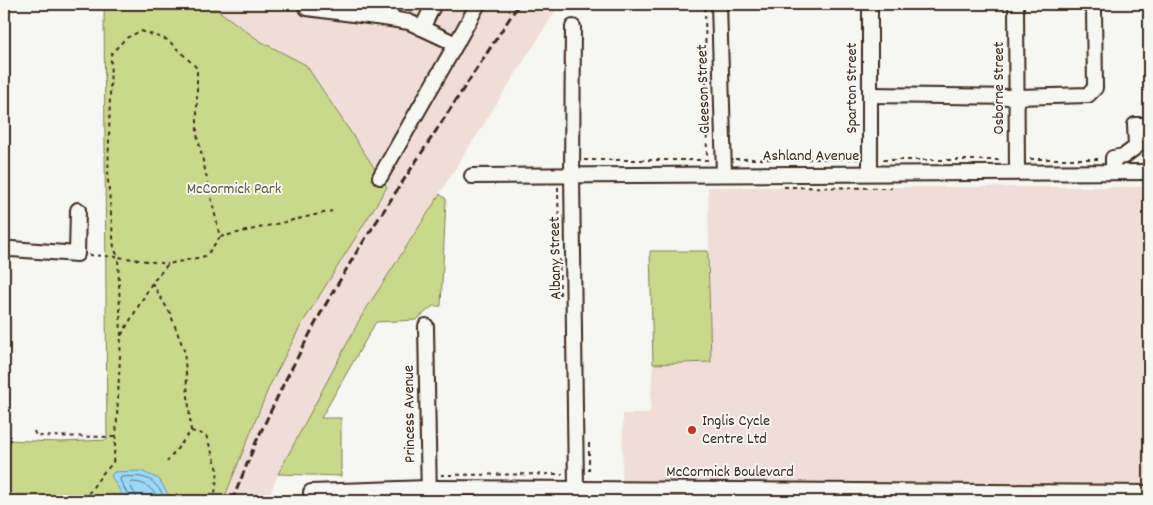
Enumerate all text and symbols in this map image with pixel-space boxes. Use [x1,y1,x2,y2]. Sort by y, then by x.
street label: Osborne Street [988,41,1011,134]
street label: Sparton Street [841,42,864,133]
street label: Gleeson Street [691,44,717,134]
street label: Ashland Avenue [763,145,859,168]
park label: McCormick Park [187,178,281,201]
street label: Albany Street [544,216,568,300]
street label: Princess Avenue [398,365,422,463]
place label: Inglis Cycle Centre Ltd [702,410,770,451]
marker: Inglis Cycle Centre Ltd [686,424,698,436]
street label: McCormick Boulevard [666,461,794,484]

